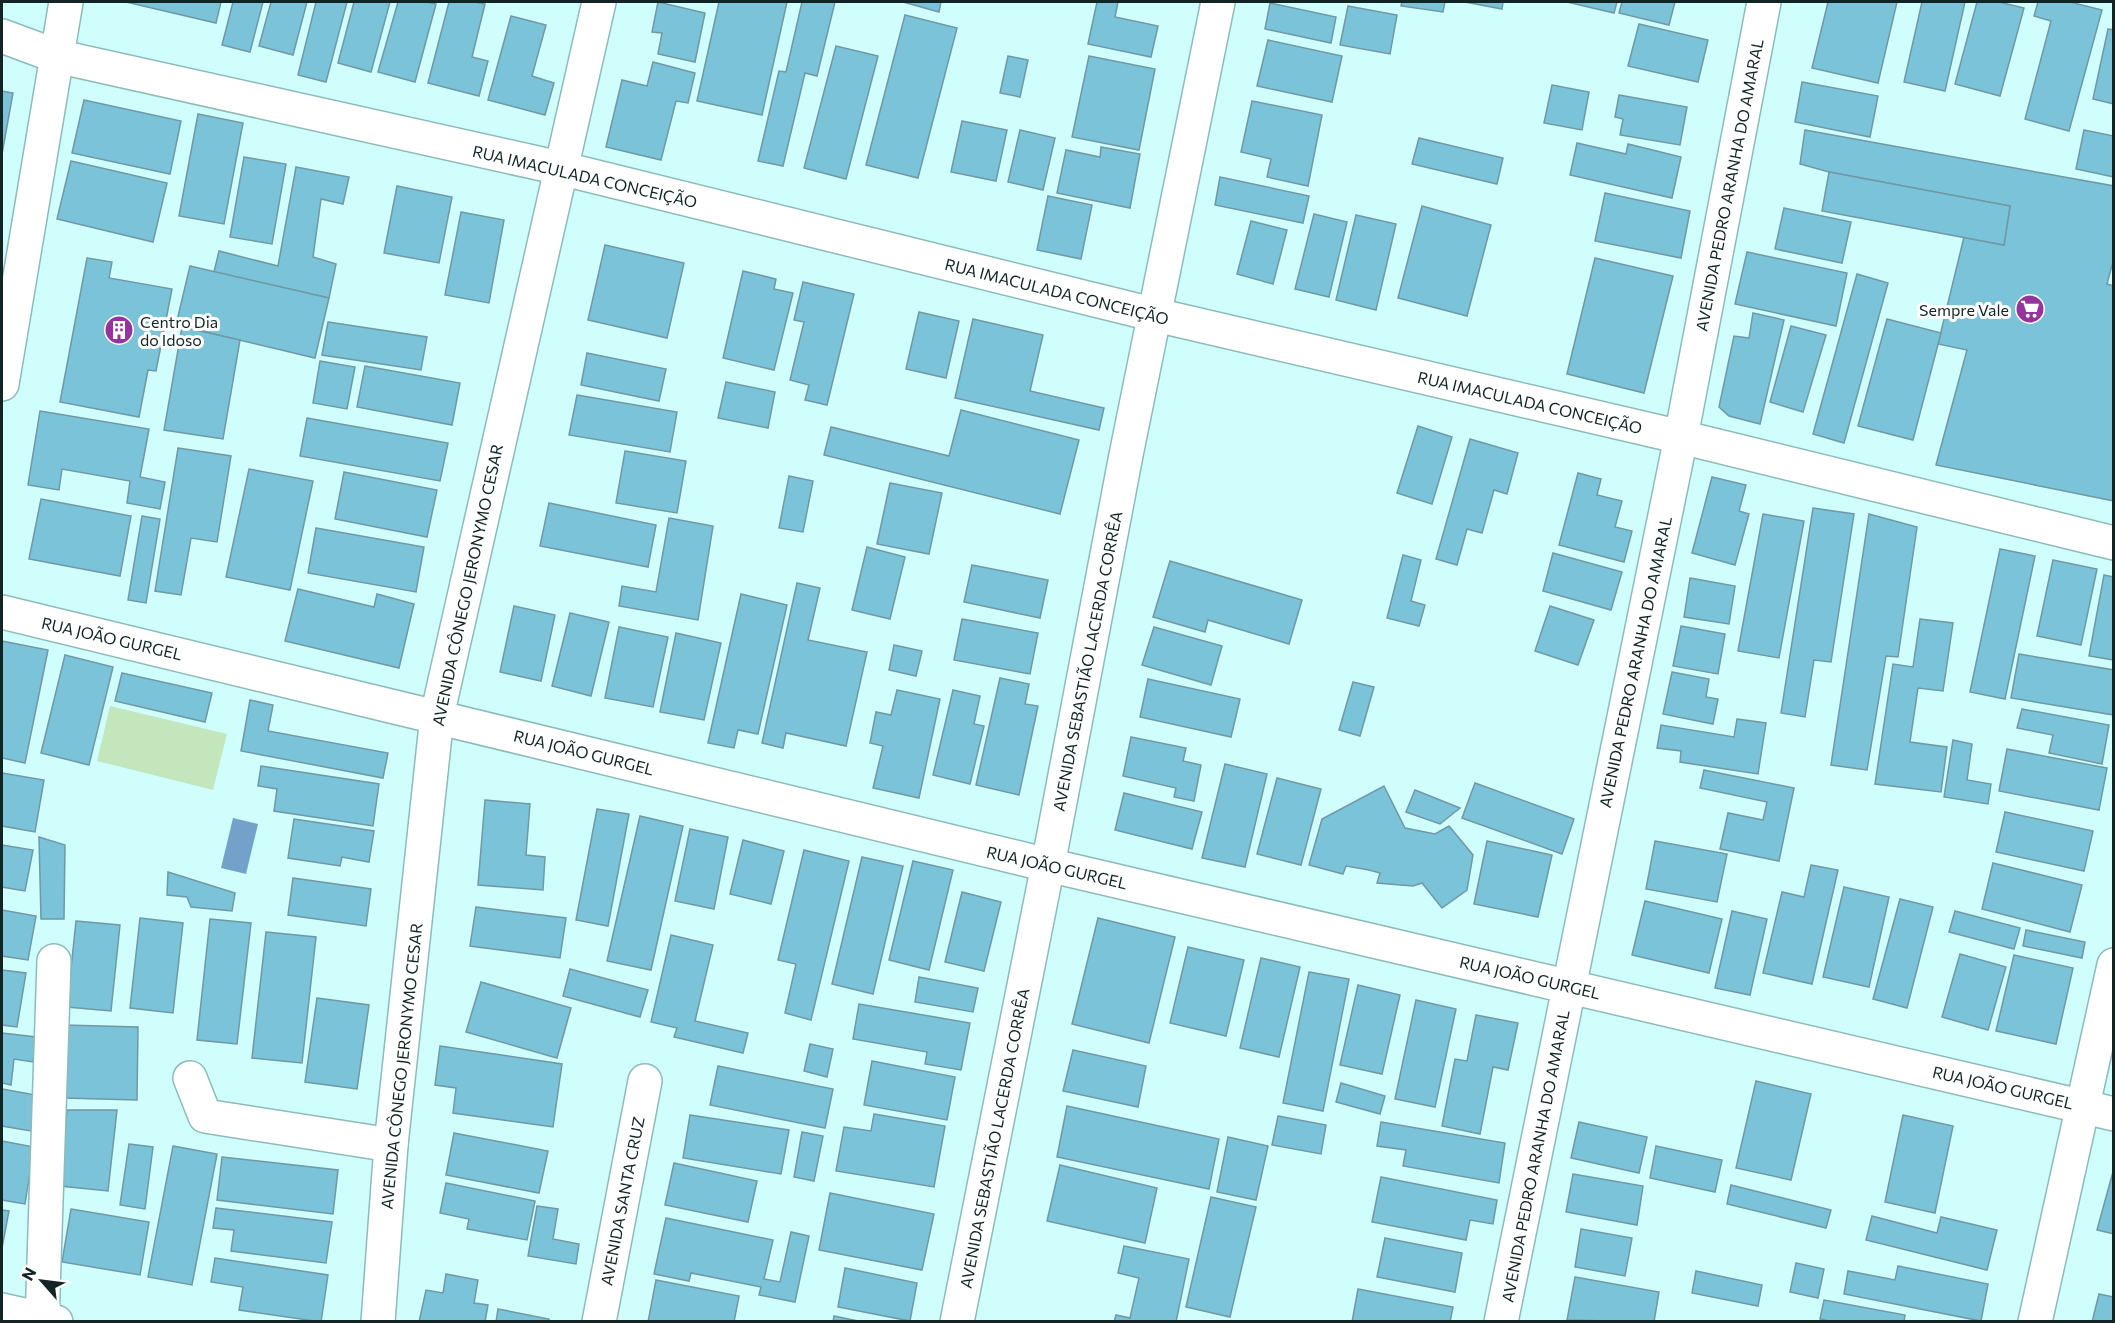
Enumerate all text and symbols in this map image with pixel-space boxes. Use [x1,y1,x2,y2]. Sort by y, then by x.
street label: AVENIDA PEDRO ARANHA DO AMARAL [1691,37,1767,333]
street label: RUA IMACULADA CONCEIÇÃO [471,141,699,211]
street label: RUA IMACULADA CONCEIÇÃO [943,254,1171,328]
supermarket icon: Sempre Vale [2014,293,2046,325]
place label: Sempre Vale [1919,300,2009,319]
place label: Centro Dia do Idoso [140,312,218,349]
building icon: Centro Dia do Idoso [103,314,135,346]
street label: RUA IMACULADA CONCEIÇÃO [1416,367,1644,437]
street label: AVENIDA CÔNEGO JERONYMO CESAR [428,442,506,728]
street label: AVENIDA SEBASTIÃO LACERDA CORRÊA [1049,509,1125,813]
street label: AVENIDA PEDRO ARANHA DO AMARAL [1595,515,1675,809]
street label: RUA JOÃO GURGEL [40,613,184,663]
street label: RUA JOÃO GURGEL [512,725,656,779]
street label: RUA JOÃO GURGEL [985,842,1129,892]
street label: AVENIDA CÔNEGO JERONYMO CESAR [377,922,426,1210]
street label: RUA JOÃO GURGEL [1458,952,1602,1002]
street label: AVENIDA SEBASTIÃO LACERDA CORRÊA [956,986,1032,1290]
street label: AVENIDA PEDRO ARANHA DO AMARAL [1497,1008,1573,1304]
street label: RUA JOÃO GURGEL [1931,1062,2075,1112]
street label: AVENIDA SANTA CRUZ [596,1115,648,1287]
north arrow [12,1251,72,1311]
text: N [17,1264,40,1283]

